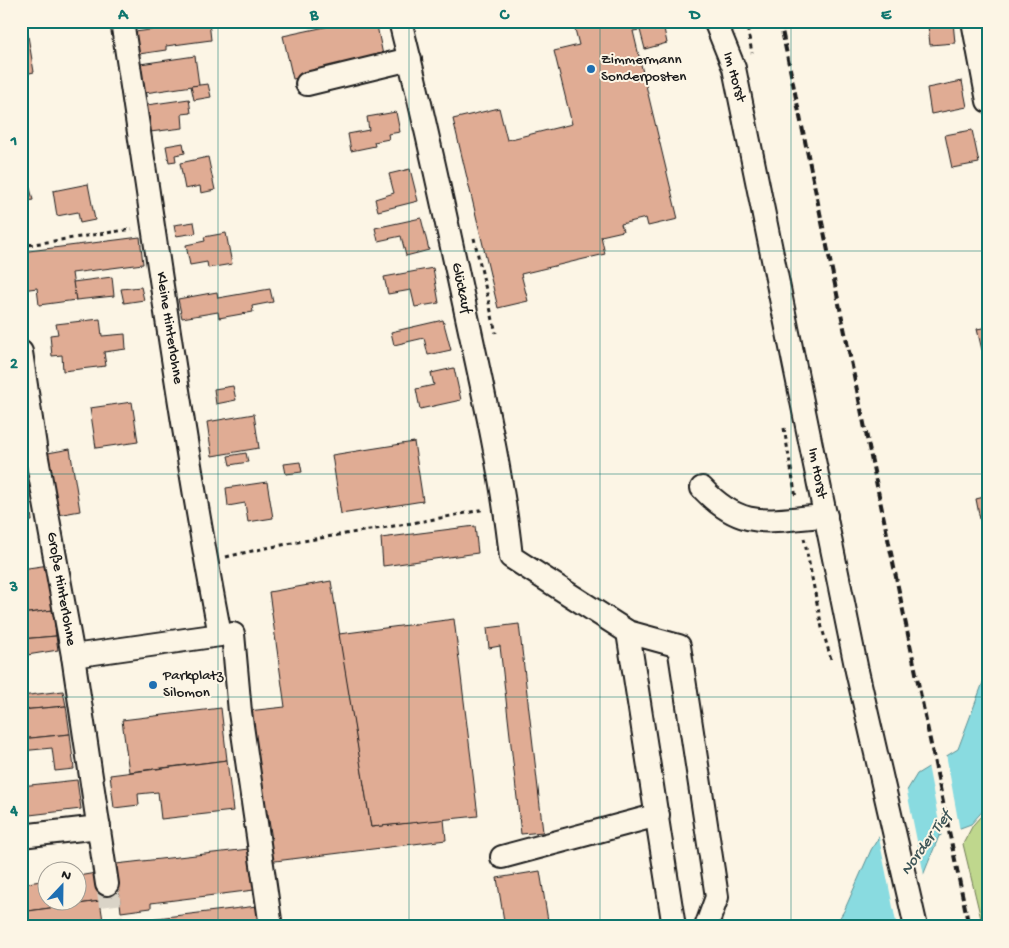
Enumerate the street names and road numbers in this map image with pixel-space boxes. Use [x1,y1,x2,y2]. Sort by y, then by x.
street label: Im Horst [718,50,750,106]
street label: Glückauf [447,261,475,316]
street label: Kleine Hinterlohne [151,271,187,386]
street label: Im Horst [803,446,831,502]
street label: Große Hinterlohne [42,531,80,647]

